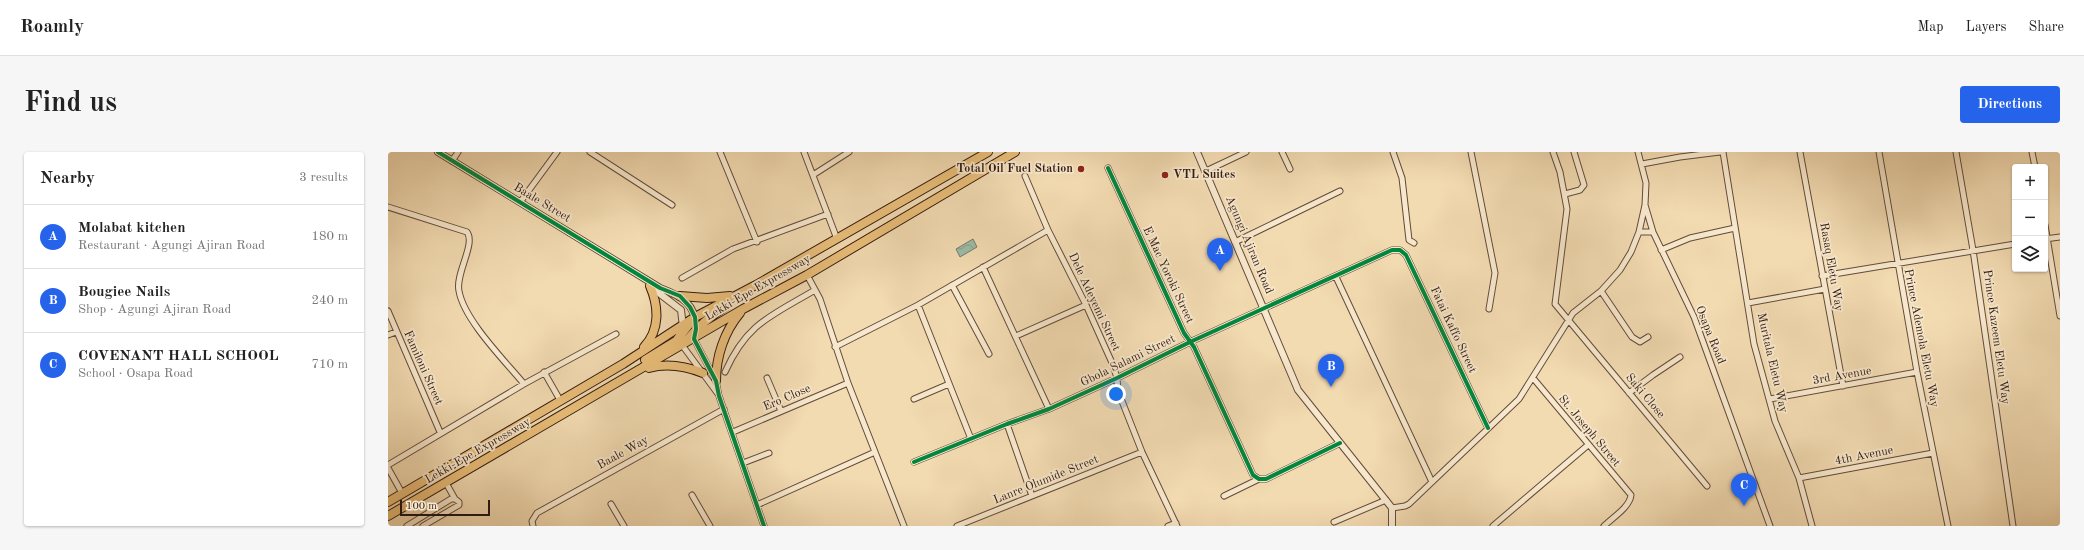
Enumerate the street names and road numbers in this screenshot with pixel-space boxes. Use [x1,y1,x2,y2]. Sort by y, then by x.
street label: Baale Street [511,181,573,225]
street label: Agungi Ajiran Road [1223,194,1275,296]
street label: Rasaq Eletu Way [1817,222,1845,313]
street label: E Mac Yoroki Street [1140,225,1196,325]
street label: Dele Adeyemi Street [1066,251,1122,353]
street label: Lekki-Epe Expressway [703,253,813,323]
street label: Prince Ademola Eletu Way [1902,268,1940,409]
street label: Prince Kazeem Eletu Way [1981,269,2011,406]
street label: Fatai Kaffo Street [1428,285,1478,375]
street label: Osapa Road [1693,304,1727,366]
street label: Muritala Eletu Way [1755,312,1789,415]
street label: Familoni Street [401,329,445,407]
street label: Gbola Salami Street [1079,333,1177,389]
street label: 3rd Avenue [1812,365,1873,387]
street label: Saki Close [1623,371,1667,421]
street label: Ero Close [761,382,813,413]
street label: St. Joseph Street [1556,393,1622,469]
street label: Lekki-Epe Expressway [423,416,533,486]
street label: Baale Way [596,434,651,472]
street label: 4th Avenue [1834,444,1895,468]
street label: Lanre Olumide Street [992,453,1100,507]

